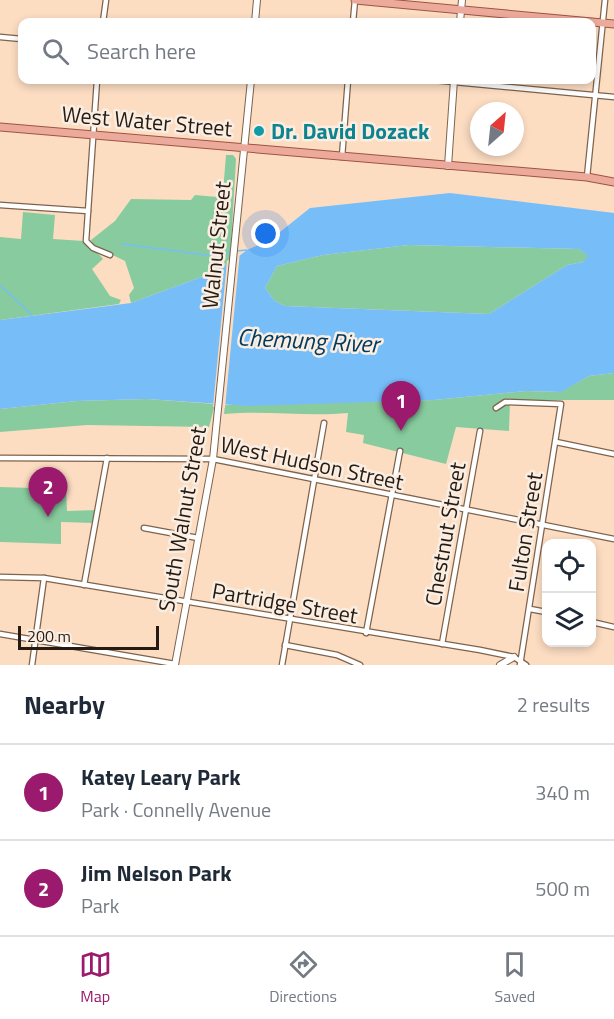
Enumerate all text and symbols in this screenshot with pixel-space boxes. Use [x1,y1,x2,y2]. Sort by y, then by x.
search box [18,18,596,84]
text: Search here [87,34,196,68]
icon: search [39,35,72,68]
street label: West Water Street [60,97,234,145]
north arrow [470,102,524,156]
place label: Dr. David Dozack [271,114,430,148]
marker: Dr. David Dozack [252,124,266,138]
street label: Walnut Street [192,179,240,310]
your location [251,219,280,248]
water label: Chemung River [236,318,383,362]
pin: 1 [382,382,420,431]
street label: South Walnut Street [149,423,215,614]
street label: West Hudson Street [217,427,407,499]
street label: Chestnut Street [416,459,474,609]
pin: 2 [28,468,68,517]
street label: Fulton Street [499,469,551,594]
map controls [542,539,596,647]
button: locate [542,539,596,593]
street label: Partridge Street [209,573,361,633]
button: layers [542,593,596,647]
scale bar [18,623,159,650]
text: 200 m [27,624,71,648]
text: Nearby [24,685,105,724]
text: 2 results [517,689,590,720]
text: Katey Leary Park [81,760,241,794]
text: 1 [38,777,49,808]
text: 340 m [535,777,590,808]
text: Park · Connelly Avenue [81,794,271,825]
text: Jim Nelson Park [81,856,232,890]
text: 2 [38,873,49,904]
text: 500 m [535,873,590,904]
text: Park [81,890,119,921]
tab: Map [79,948,112,1008]
tab: Directions [269,948,337,1008]
tab: Saved [495,948,535,1008]

